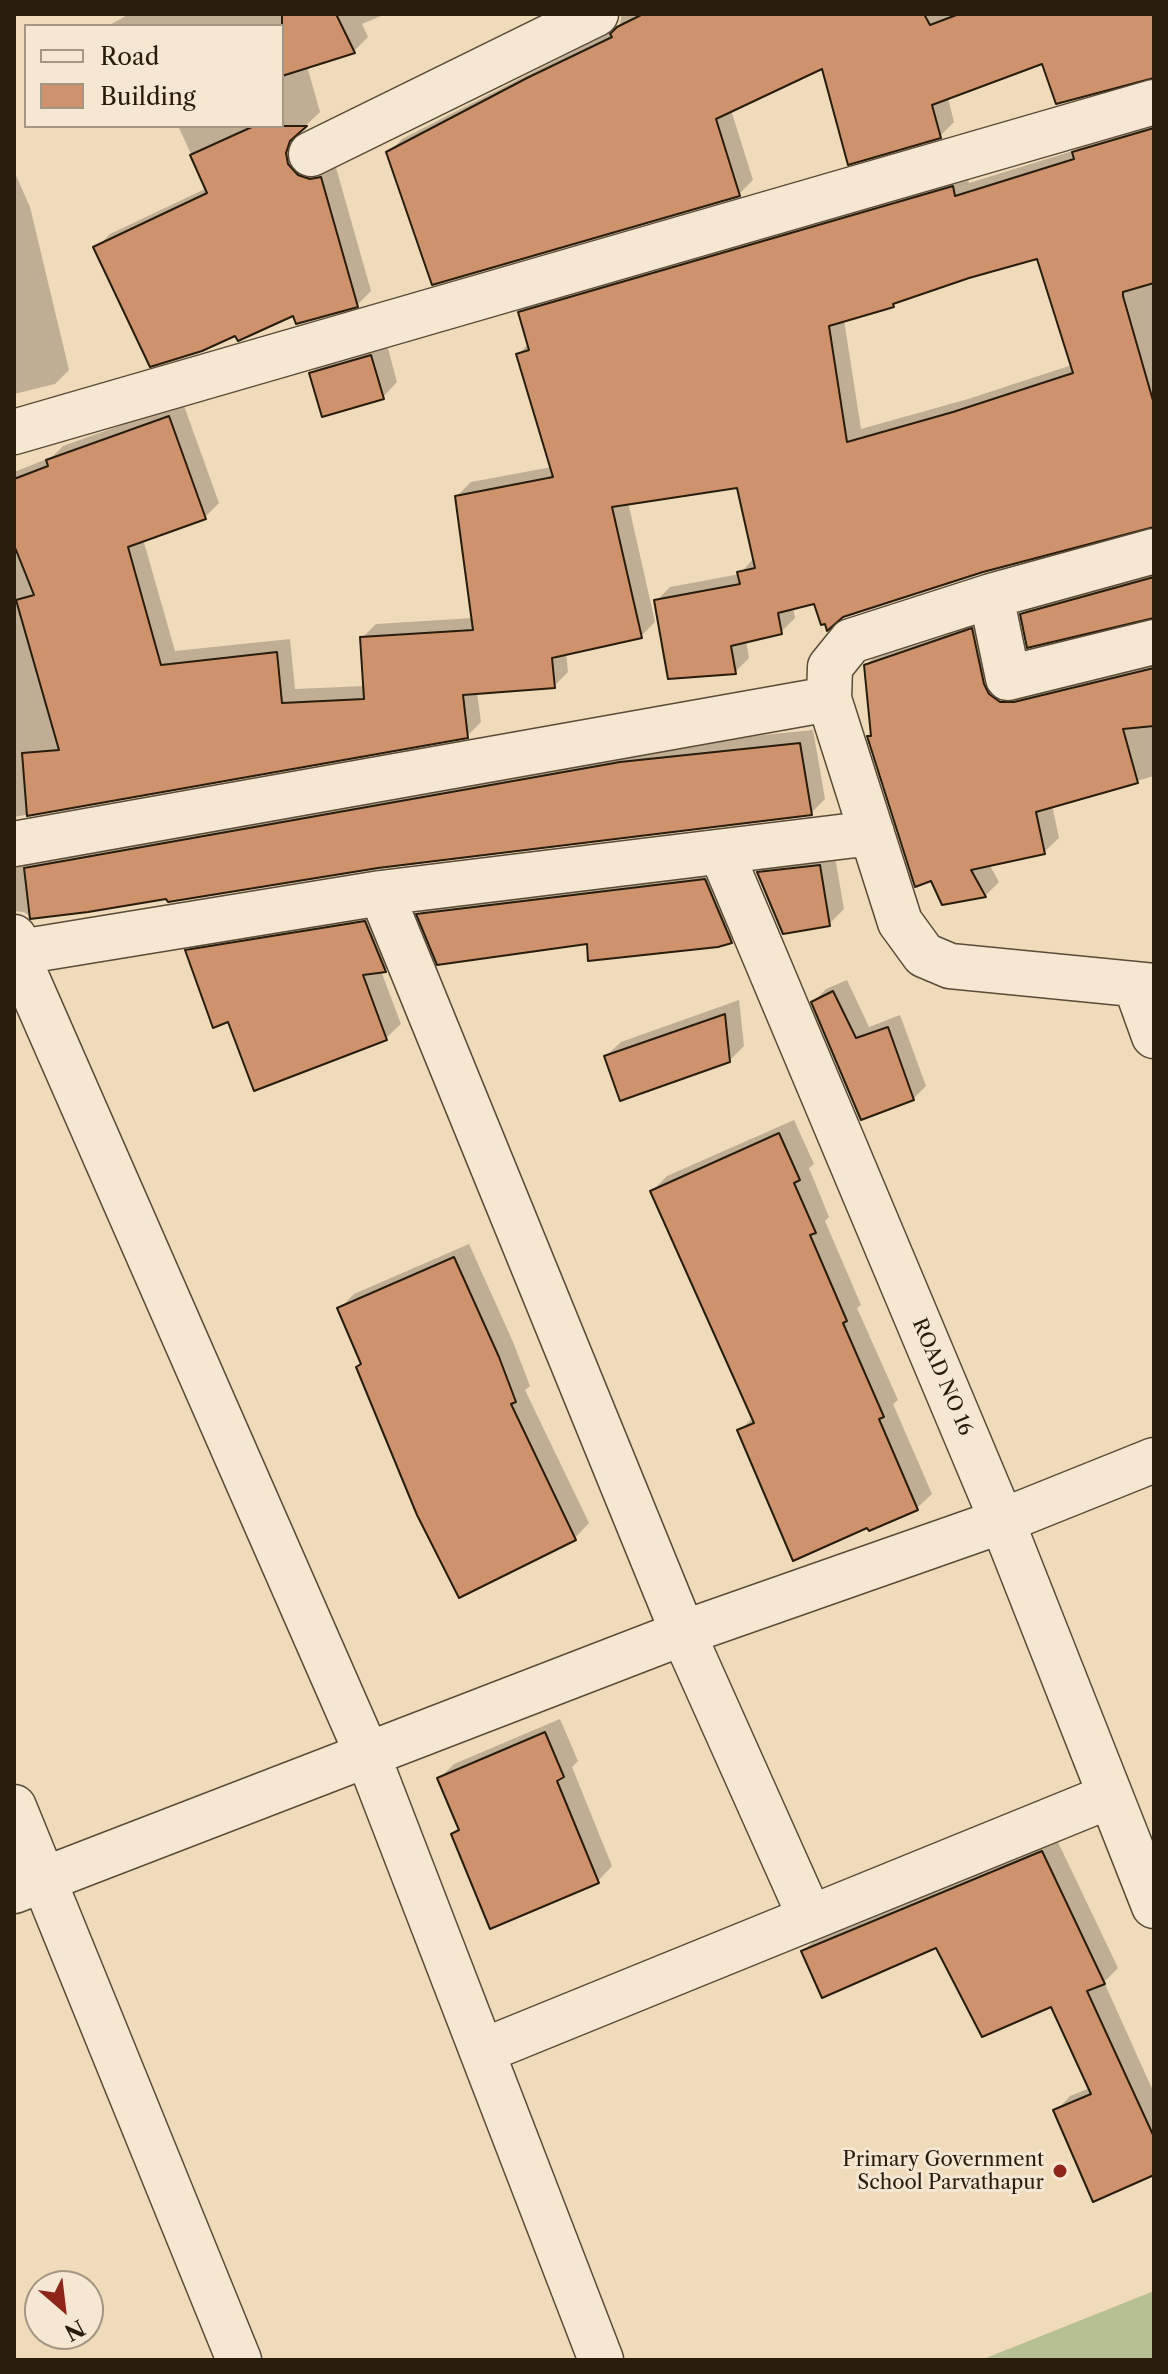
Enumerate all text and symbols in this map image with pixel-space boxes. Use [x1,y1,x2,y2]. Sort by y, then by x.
legend [24,24,284,128]
text: Road [100,42,159,71]
text: Building [100,82,196,111]
street label: ROAD NO 16 [906,1315,978,1439]
place label: Primary Government School Parvathapur [843,2148,1044,2195]
marker: Primary Government School Parvathapur [1051,2162,1069,2180]
north arrow [24,2270,104,2350]
text: N [60,2313,89,2346]

